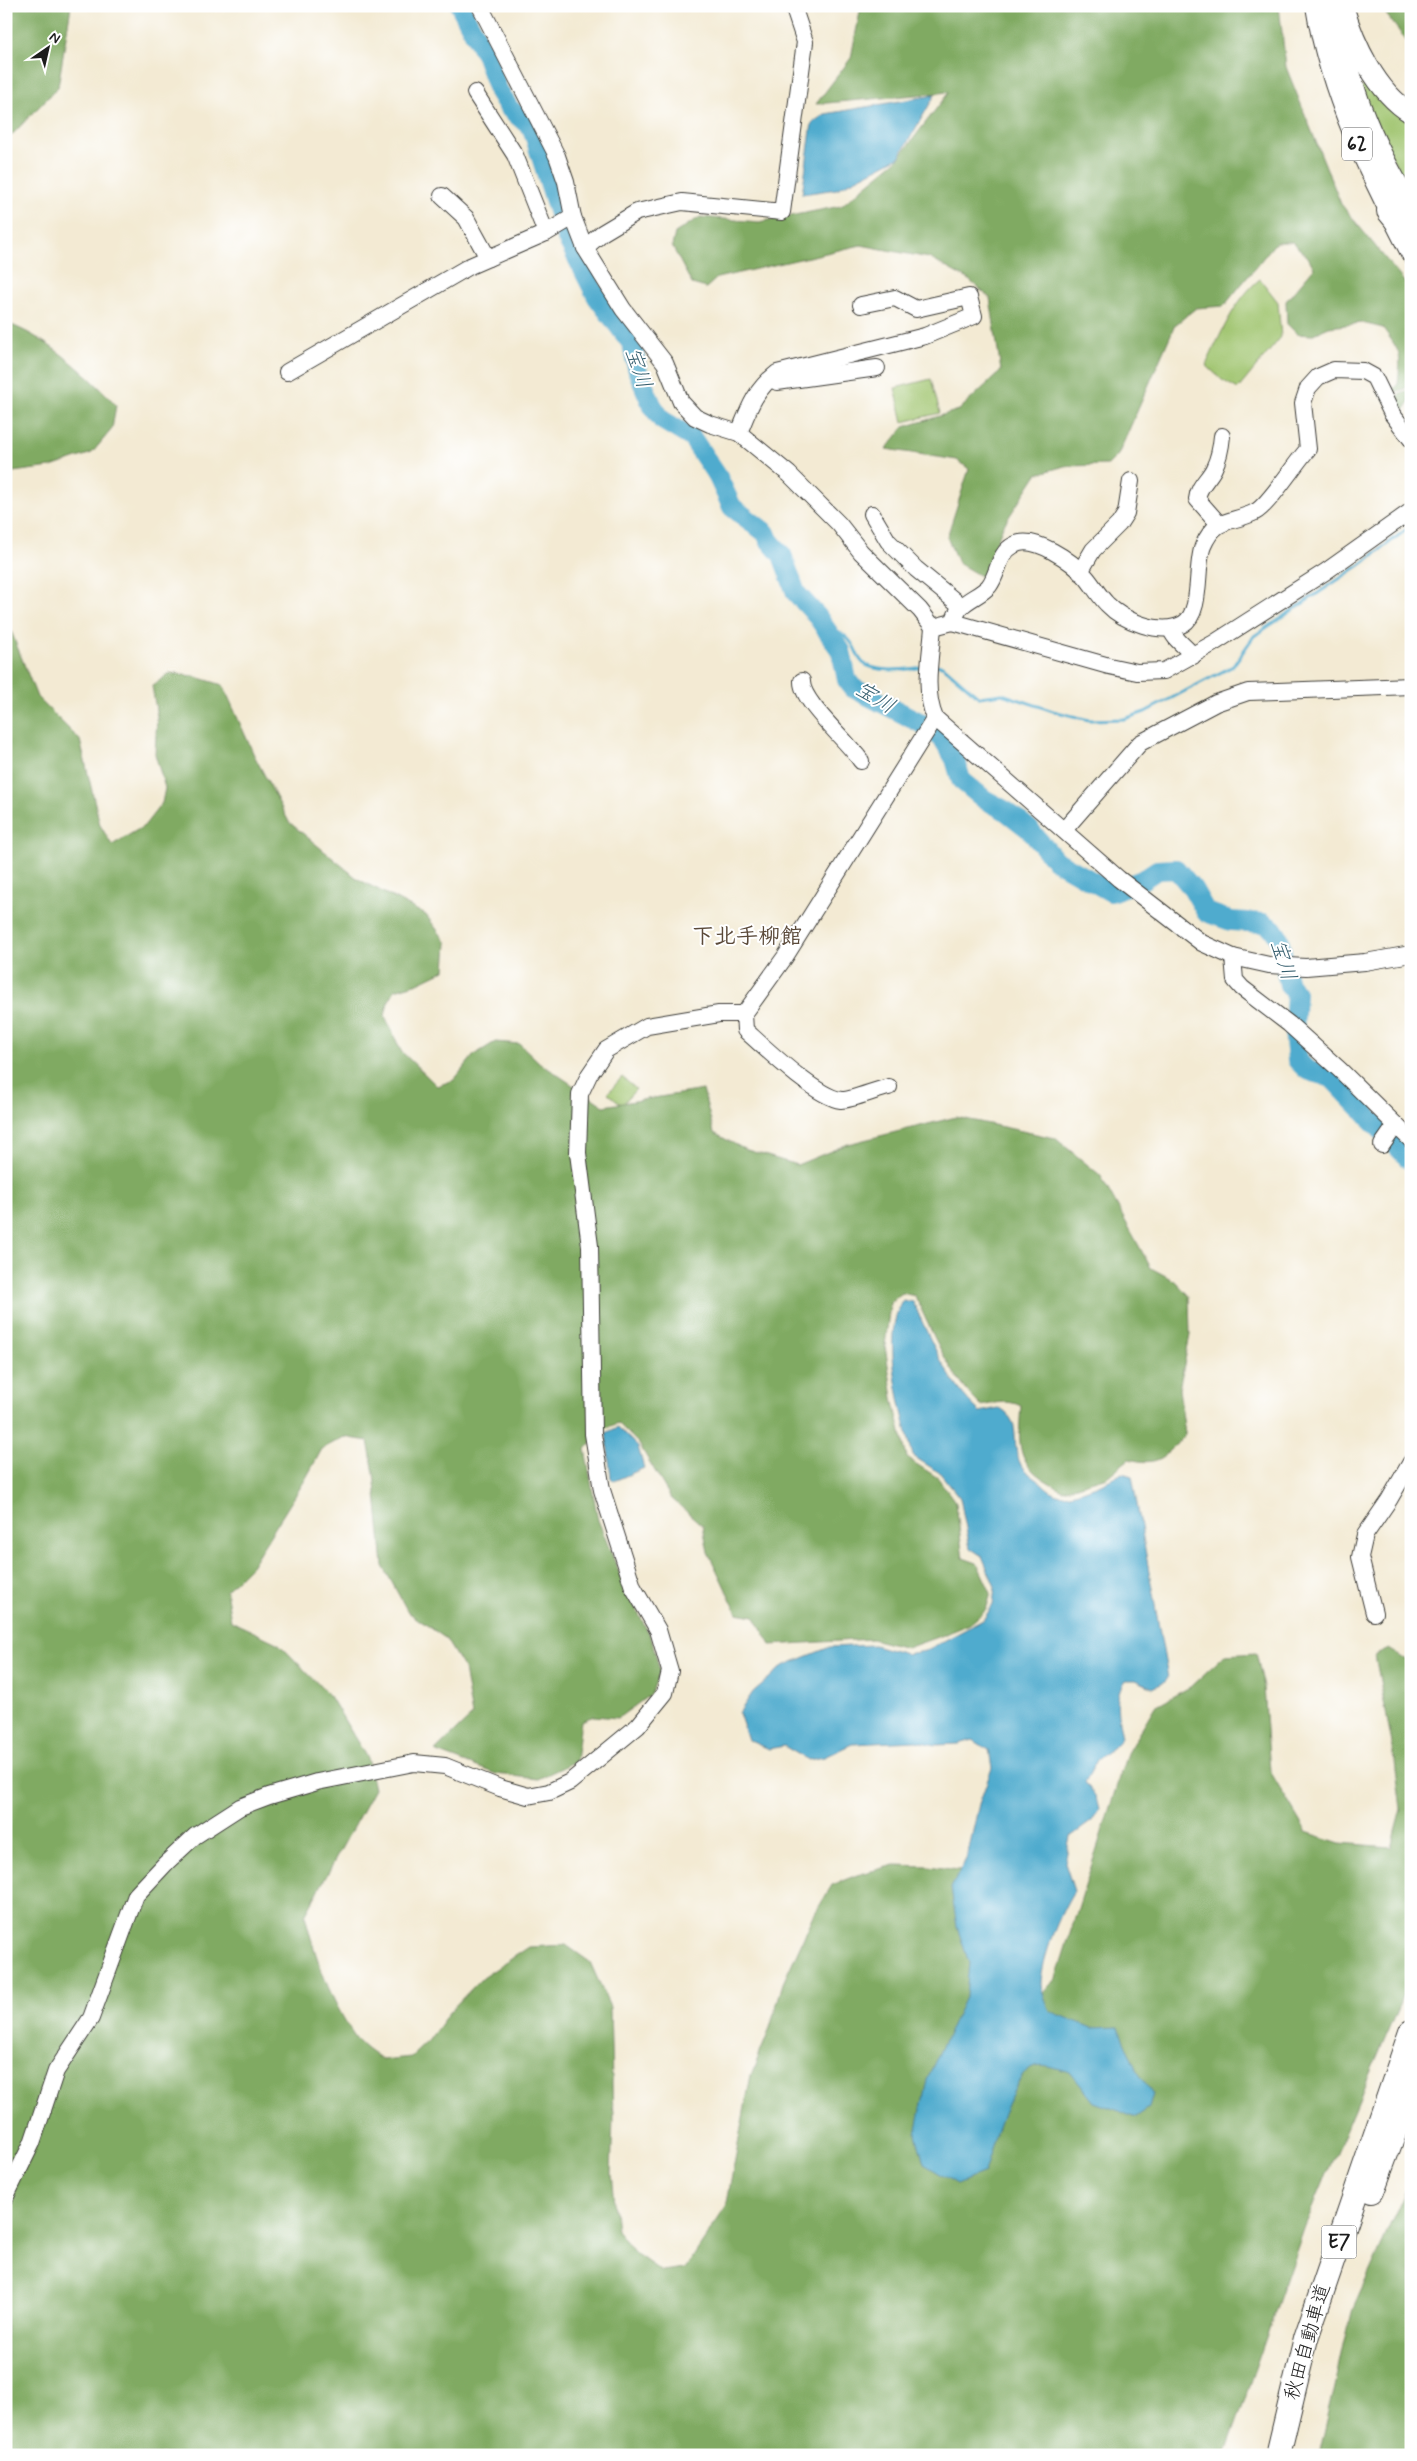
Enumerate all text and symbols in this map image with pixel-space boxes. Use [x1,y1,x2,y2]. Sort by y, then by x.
north arrow [22,22,72,72]
text: N [46,28,64,48]
road number: 62 [1342,128,1372,160]
water label: 宝川 [618,344,658,392]
water label: 宝川 [850,675,900,721]
district label: 下北手柳館 [692,923,802,951]
water label: 宝川 [1263,936,1303,984]
road number: E7 [1322,2226,1356,2258]
street label: 秋田自動車道 [1278,2281,1338,2403]

